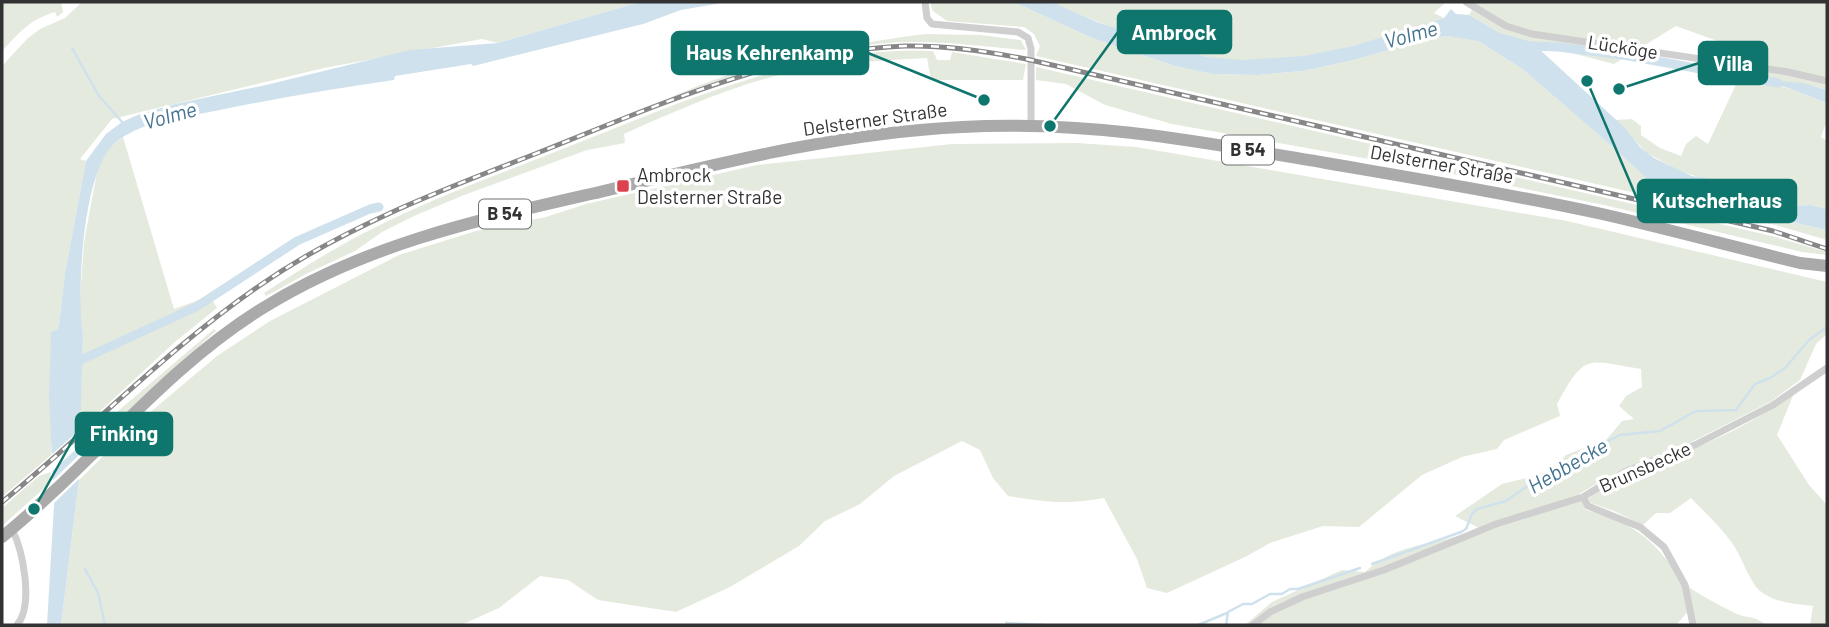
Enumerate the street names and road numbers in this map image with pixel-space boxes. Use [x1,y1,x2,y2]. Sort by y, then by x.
street label: Lücköge [1586,30,1660,63]
street label: Delsterner Straße [801,97,948,140]
road number: B 54 [1222,135,1274,164]
street label: Delsterner Straße [1369,140,1516,187]
road number: B 54 [479,200,531,229]
street label: Brunsbecke [1595,436,1694,497]

